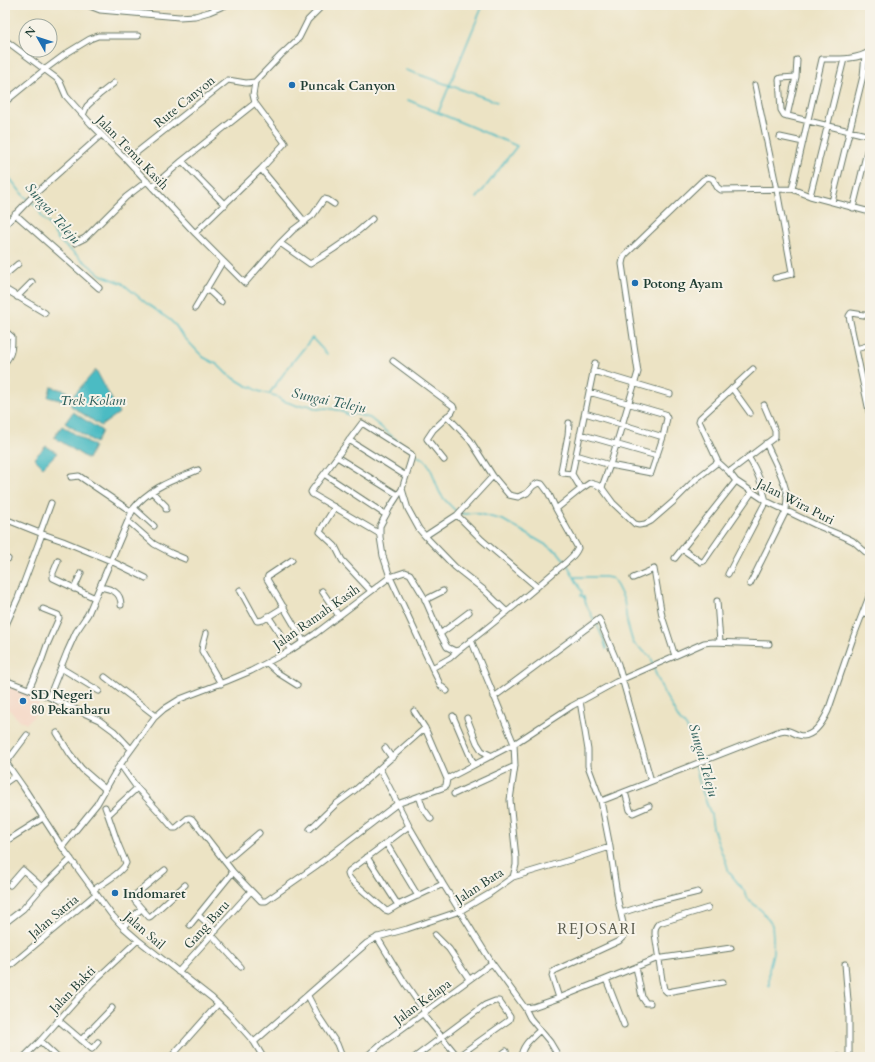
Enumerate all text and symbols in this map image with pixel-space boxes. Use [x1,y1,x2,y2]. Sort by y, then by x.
north arrow [18,18,58,58]
text: N [22,23,40,40]
street label: Rute Canyon [150,71,219,132]
place label: Puncak Canyon [300,77,396,95]
marker: Puncak Canyon [287,80,297,90]
street label: Jalan Temu Kasih [91,110,173,194]
water label: Sungai Teleju [21,179,85,248]
place label: Potong Ayam [643,275,723,293]
marker: Potong Ayam [630,278,640,288]
water label: Sungai Teleju [290,383,368,418]
water label: Trek Kolam [60,391,126,410]
street label: Jalan Wira Puri [752,474,838,529]
street label: Jalan Ramah Kasih [268,580,364,655]
place label: SD Negeri 80 Pekanbaru [31,686,111,719]
marker: SD Negeri 80 Pekanbaru [18,696,28,706]
water label: Sungai Teleju [684,721,723,799]
street label: Jalan Bata [450,863,507,909]
place label: Indomaret [123,885,186,903]
marker: Indomaret [110,888,120,898]
street label: Jalan Satria [23,890,83,944]
street label: Gang Baru [180,896,234,953]
street label: Jalan Sail [118,907,169,954]
district label: REJOSARI [557,919,637,939]
street label: Jalan Bakti [44,962,100,1019]
street label: Jalan Kelapa [389,975,455,1030]

